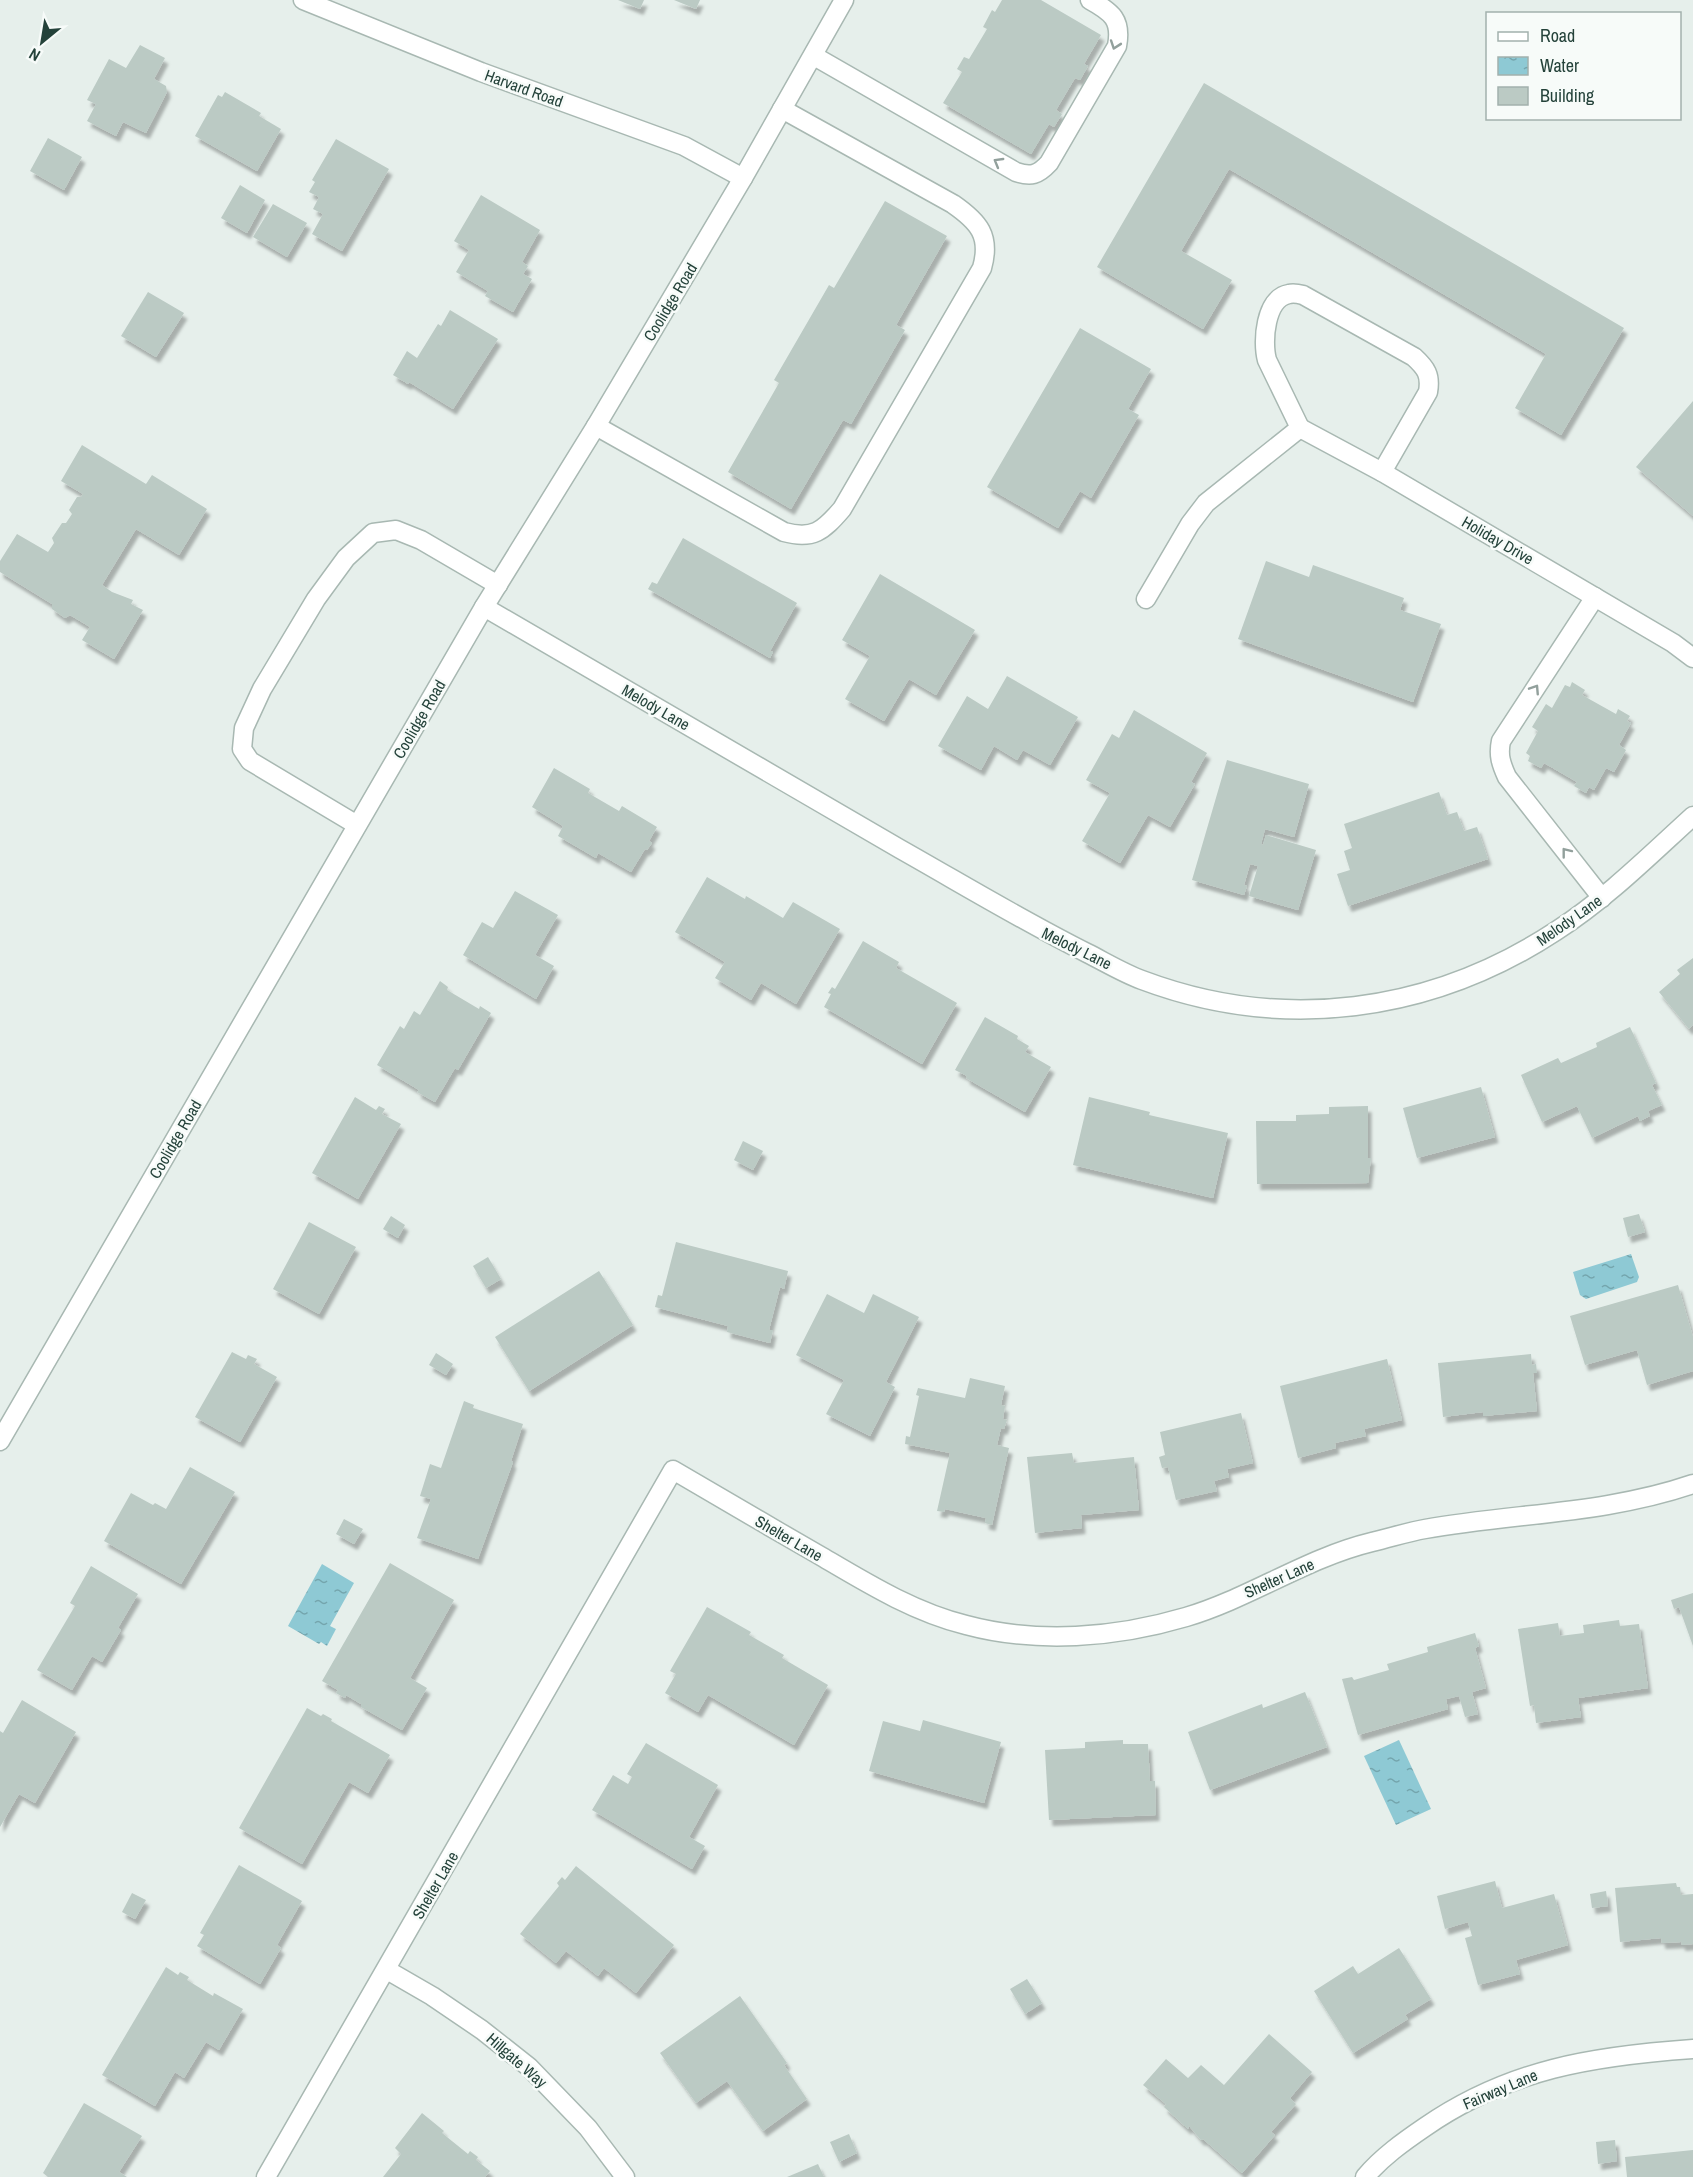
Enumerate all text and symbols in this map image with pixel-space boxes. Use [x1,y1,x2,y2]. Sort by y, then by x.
north arrow [12,12,72,72]
legend [1486,12,1681,120]
text: Road [1540,23,1575,48]
one-way arrow [1110,39,1123,49]
text: N [25,43,44,67]
text: Water [1540,53,1579,78]
street label: Harvard Road [482,64,566,112]
text: Building [1540,83,1595,108]
one-way arrow [994,158,1004,169]
street label: Coolidge Road [638,259,702,345]
street label: Holiday Drive [1458,511,1538,569]
street label: Coolidge Road [388,676,450,762]
street label: Melody Lane [618,679,694,735]
one-way arrow [1528,685,1540,695]
one-way arrow [1562,847,1573,858]
street label: Melody Lane [1532,889,1606,951]
street label: Melody Lane [1038,922,1116,974]
street label: Coolidge Road [144,1096,206,1182]
street label: Shelter Lane [751,1510,827,1566]
street label: Shelter Lane [1241,1553,1317,1603]
street label: Shelter Lane [407,1847,463,1923]
street label: Hillgate Way [482,2027,552,2093]
street label: Fairway Lane [1459,2063,1541,2115]

